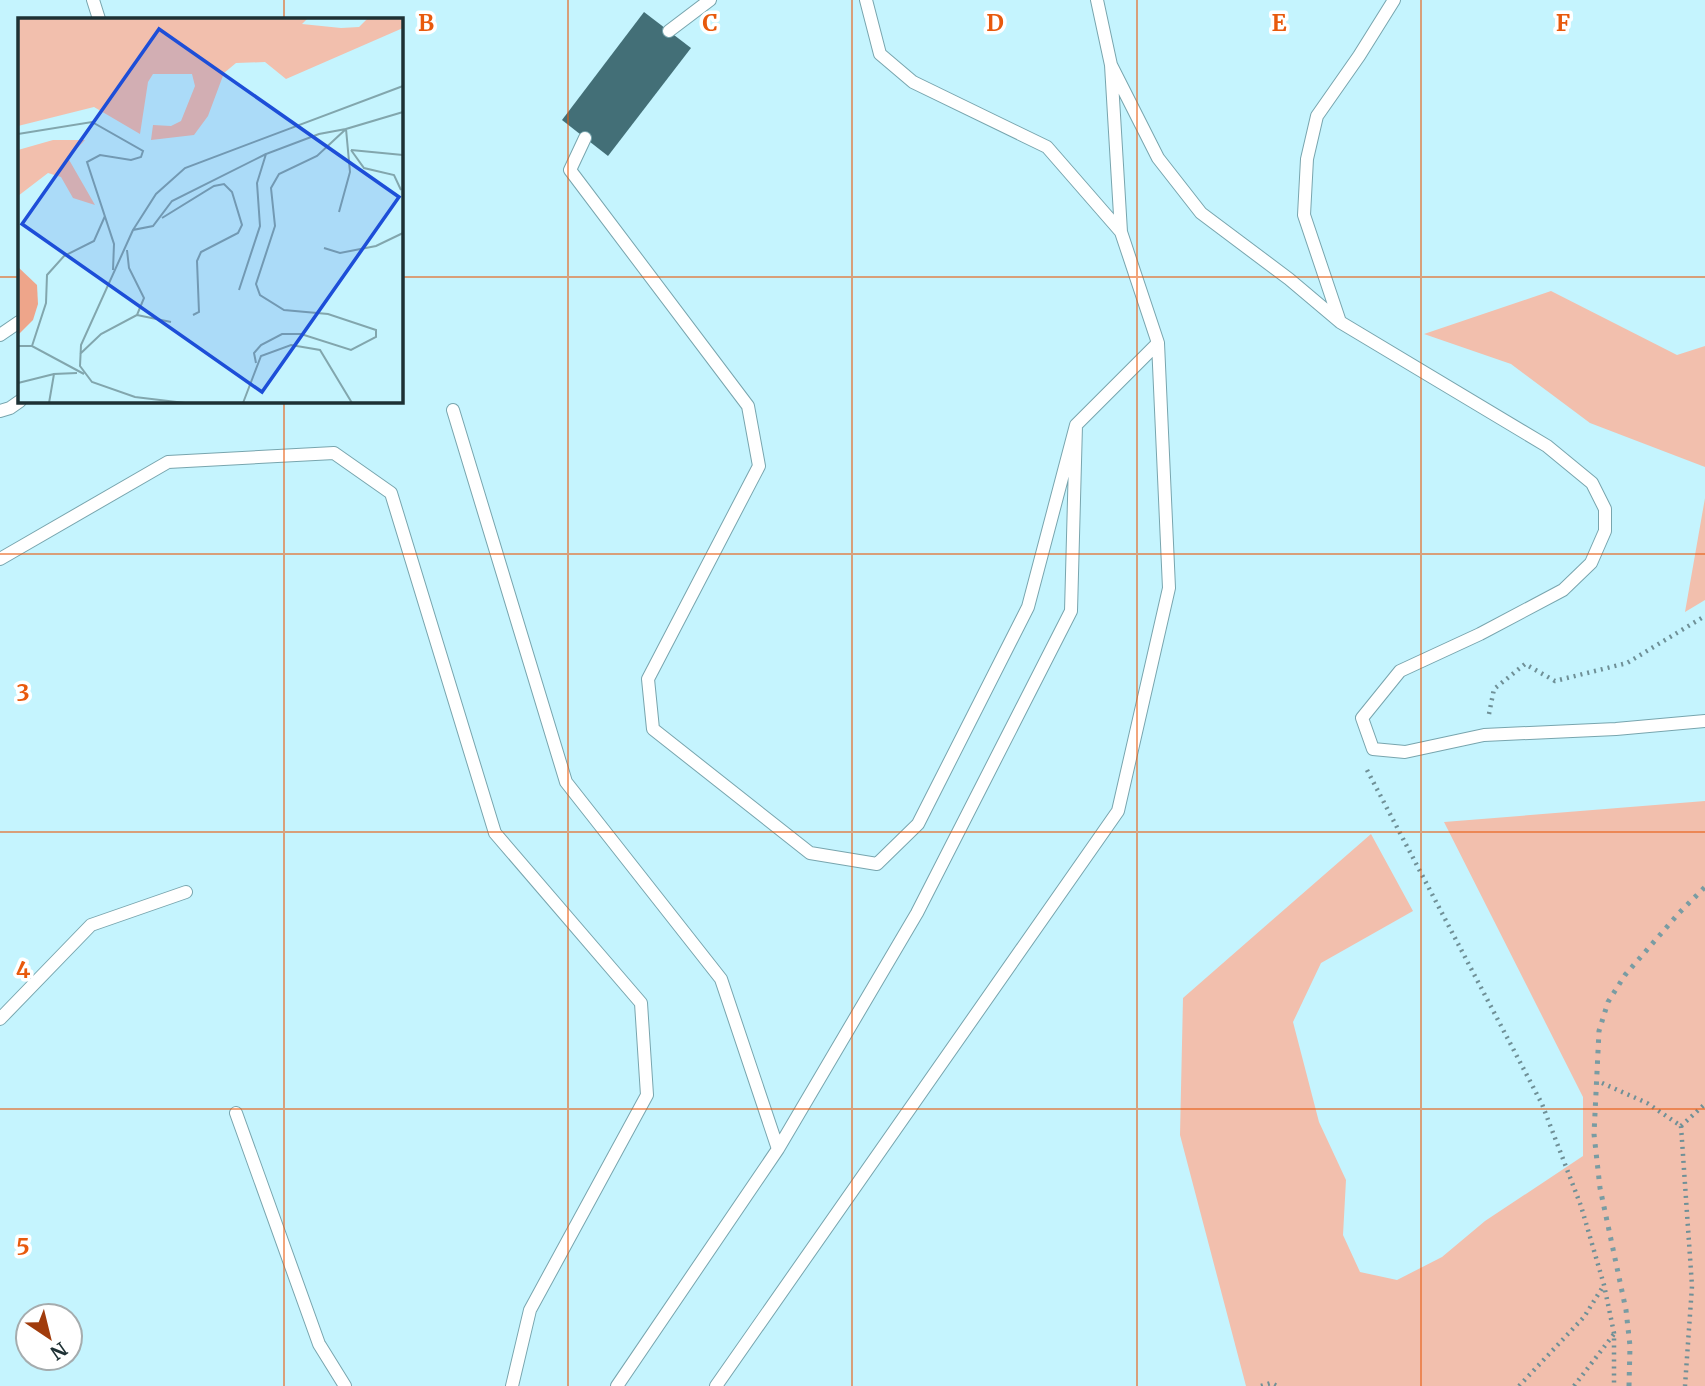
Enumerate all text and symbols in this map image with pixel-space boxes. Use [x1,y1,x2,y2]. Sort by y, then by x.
text: B [418,8,434,37]
text: C [702,8,718,37]
text: D [986,8,1004,37]
text: E [1271,8,1287,37]
text: F [1556,8,1570,37]
inset map [18,18,402,402]
text: 3 [16,678,30,707]
text: 4 [16,955,31,984]
text: 5 [16,1232,30,1261]
north arrow [14,1302,84,1372]
text: N [46,1337,72,1365]

